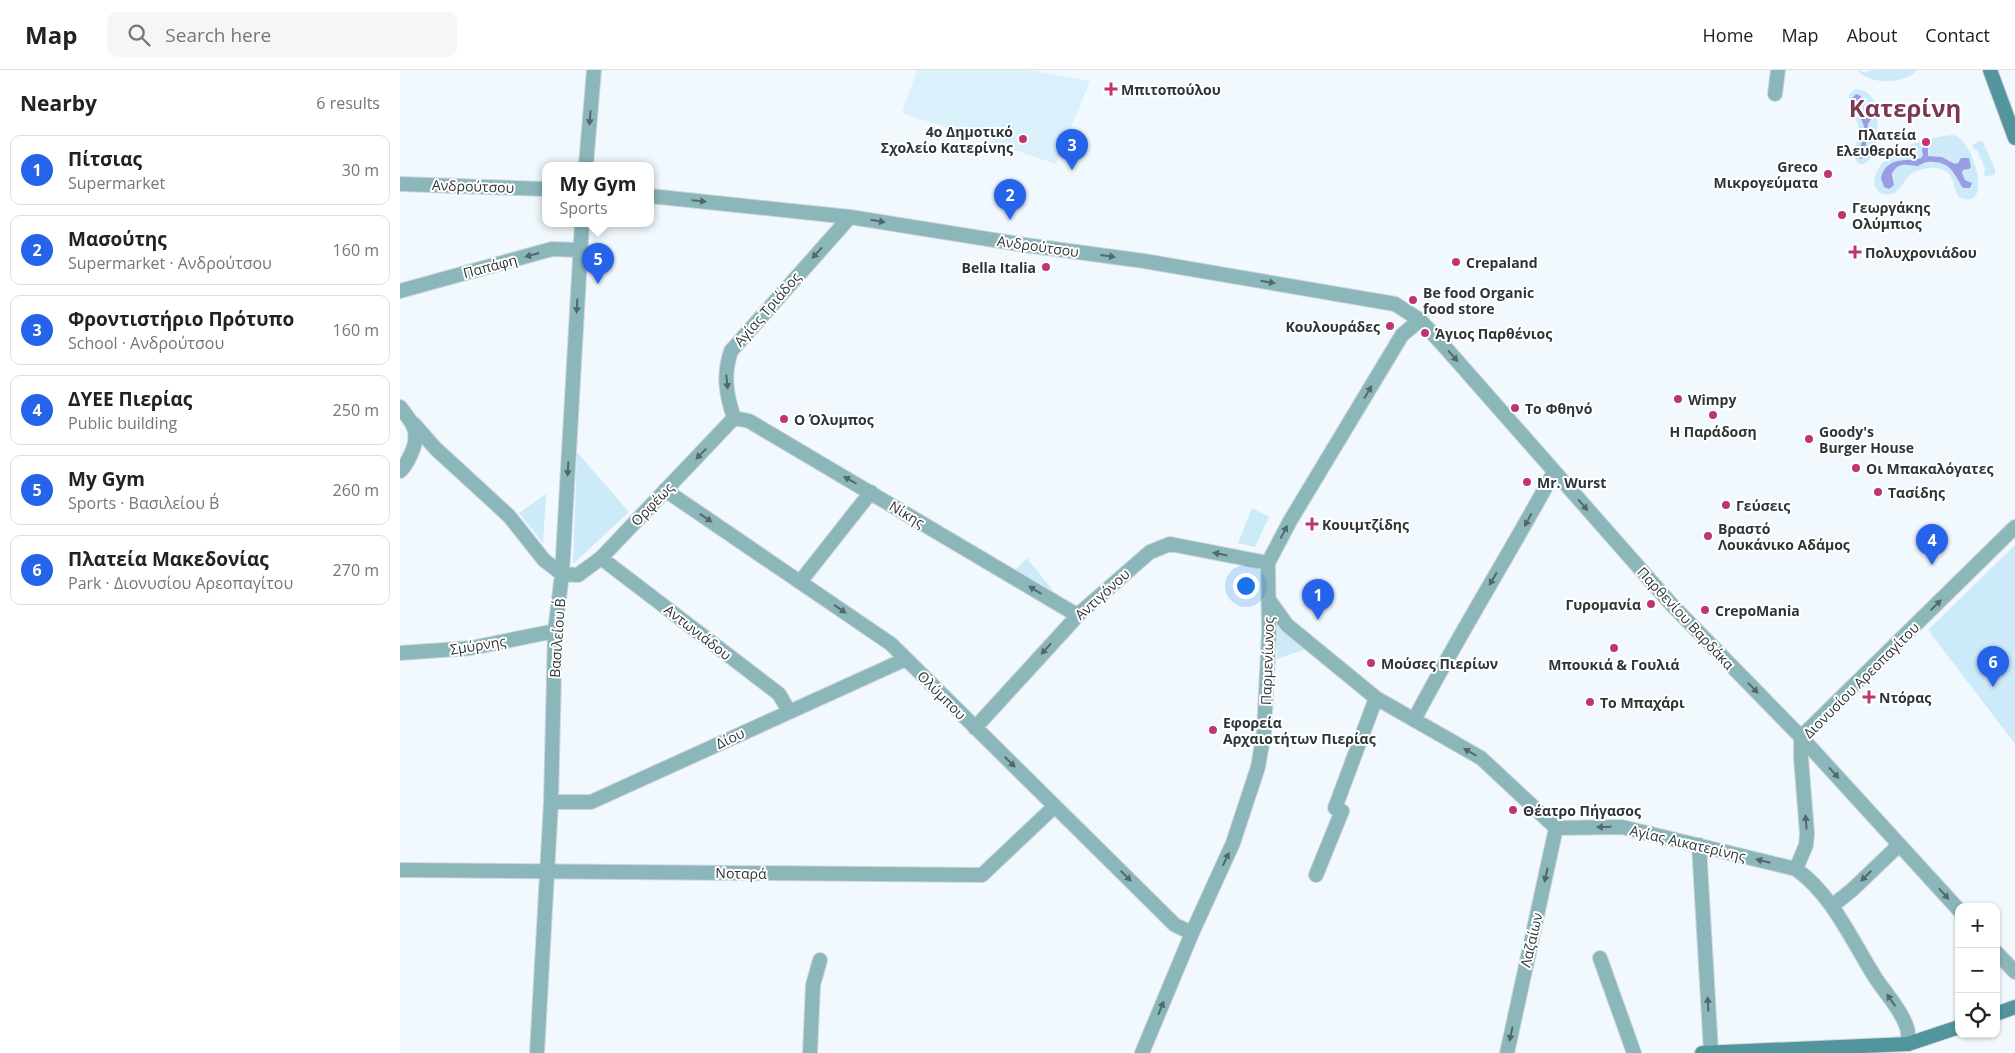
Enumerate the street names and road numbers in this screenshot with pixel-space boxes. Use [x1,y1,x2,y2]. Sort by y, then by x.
street label: Ανδρούτσου [432,175,514,197]
street label: Ανδρούτσου [996,231,1080,261]
street label: Παπάφη [461,250,519,282]
street label: Αγίας Τριάδος [729,268,805,350]
street label: Ορφέως [627,478,678,530]
street label: Νίκης [886,496,928,532]
street label: Παρθενίου Βαρδάκα [1633,563,1739,674]
street label: Αντιγόνου [1070,564,1134,624]
street label: Βασιλείου Β΄ [545,598,569,678]
street label: Αντωνιάδου [661,600,735,664]
street label: Παρμενίωνος [1256,616,1278,706]
street label: Διονυσίου Αρεοπαγίτου [1799,618,1923,742]
street label: Σμύρνης [449,631,508,659]
street label: Ολύμπου [913,666,971,724]
street label: Δίου [712,723,748,753]
street label: Αγίας Αικατερίνης [1628,820,1748,866]
street label: Νοταρά [715,863,767,883]
street label: Λαζαίων [1516,911,1546,969]

